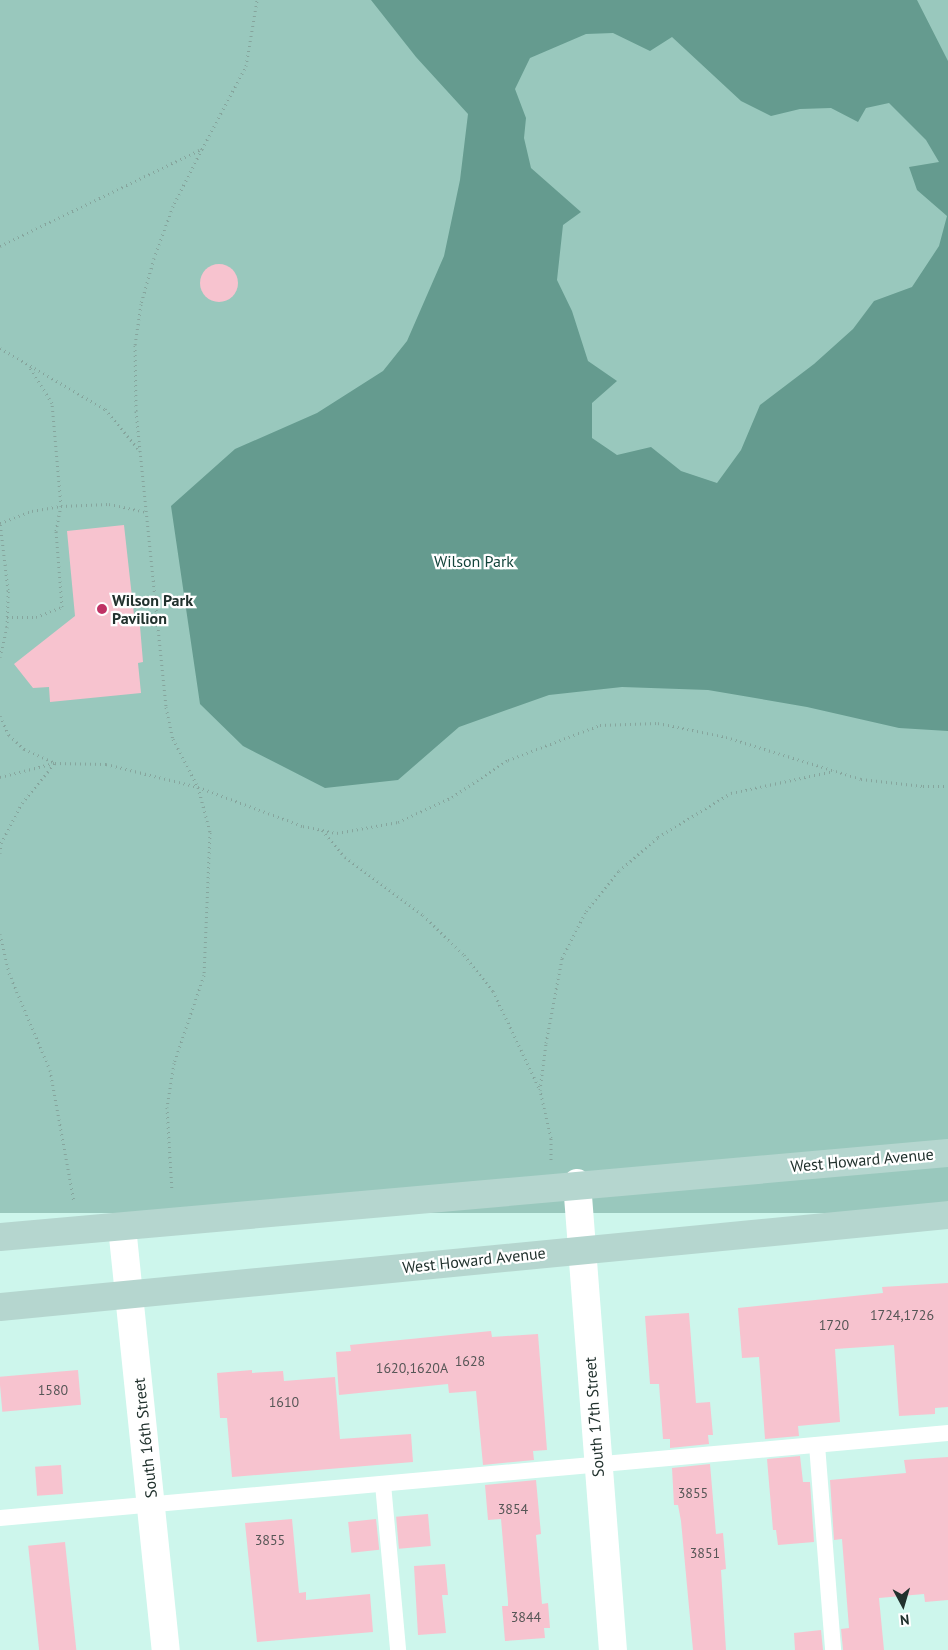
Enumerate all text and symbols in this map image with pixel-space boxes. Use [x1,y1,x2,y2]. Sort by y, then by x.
park label: Wilson Park [434,551,514,571]
place label: Wilson Park Pavilion [112,590,193,628]
marker: Wilson Park Pavilion [96,603,108,615]
street label: West Howard Avenue [789,1144,935,1176]
street label: West Howard Avenue [401,1243,547,1277]
house number: 1724,1726 [870,1307,934,1323]
house number: 1720 [819,1317,849,1333]
house number: 1628 [455,1353,485,1369]
street label: South 17th Street [580,1356,608,1478]
house number: 1620,1620A [376,1360,448,1376]
street label: South 16th Street [129,1377,161,1499]
house number: 1580 [38,1382,68,1398]
house number: 1610 [269,1394,299,1410]
house number: 3855 [678,1485,708,1501]
house number: 3854 [498,1501,528,1517]
house number: 3855 [255,1532,285,1548]
house number: 3851 [690,1545,720,1561]
north arrow [878,1580,928,1630]
house number: 3844 [511,1609,541,1625]
text: N [899,1610,910,1629]

